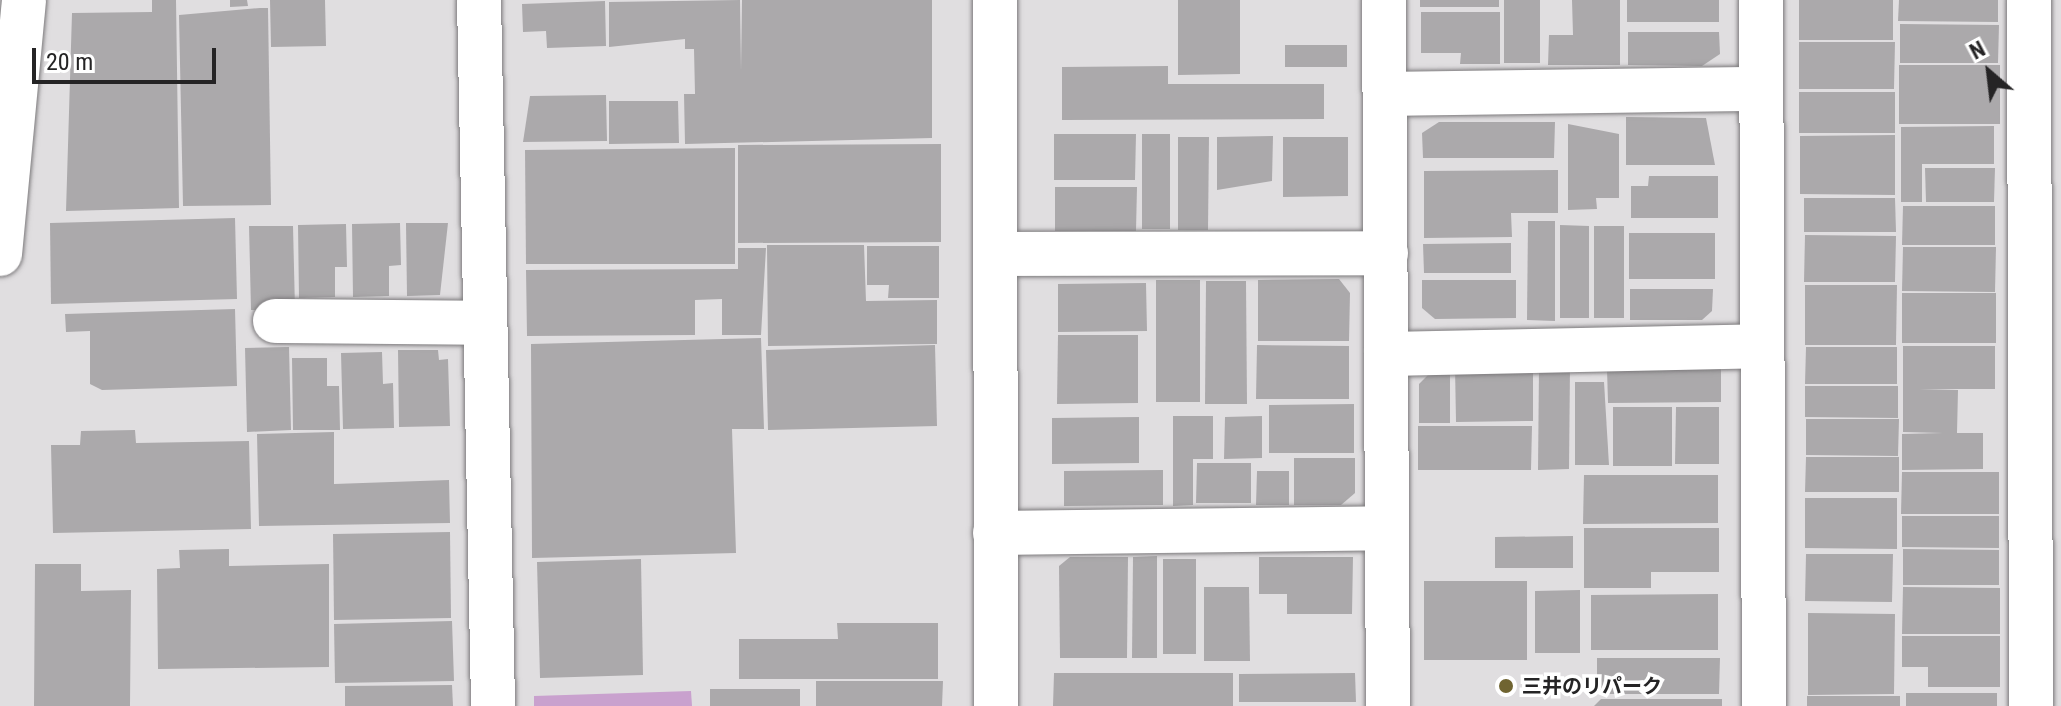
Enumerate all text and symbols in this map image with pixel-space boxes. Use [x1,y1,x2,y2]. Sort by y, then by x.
scale bar [36,32,220,82]
north arrow [1949,32,2029,112]
text: N [1966,36,1989,65]
text: 20 m [46,48,93,76]
place label: 三井のリパーク [1522,674,1662,698]
marker: 三井のリパーク [1497,677,1515,695]

